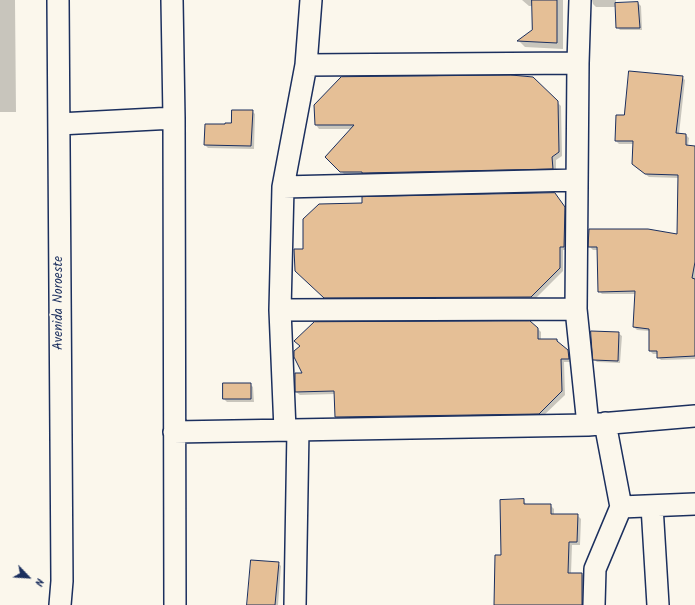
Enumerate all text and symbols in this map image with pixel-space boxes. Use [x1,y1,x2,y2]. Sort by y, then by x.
street label: Avenida Noroeste [52,256,68,350]
north arrow [8,557,48,597]
text: N [29,575,49,589]

